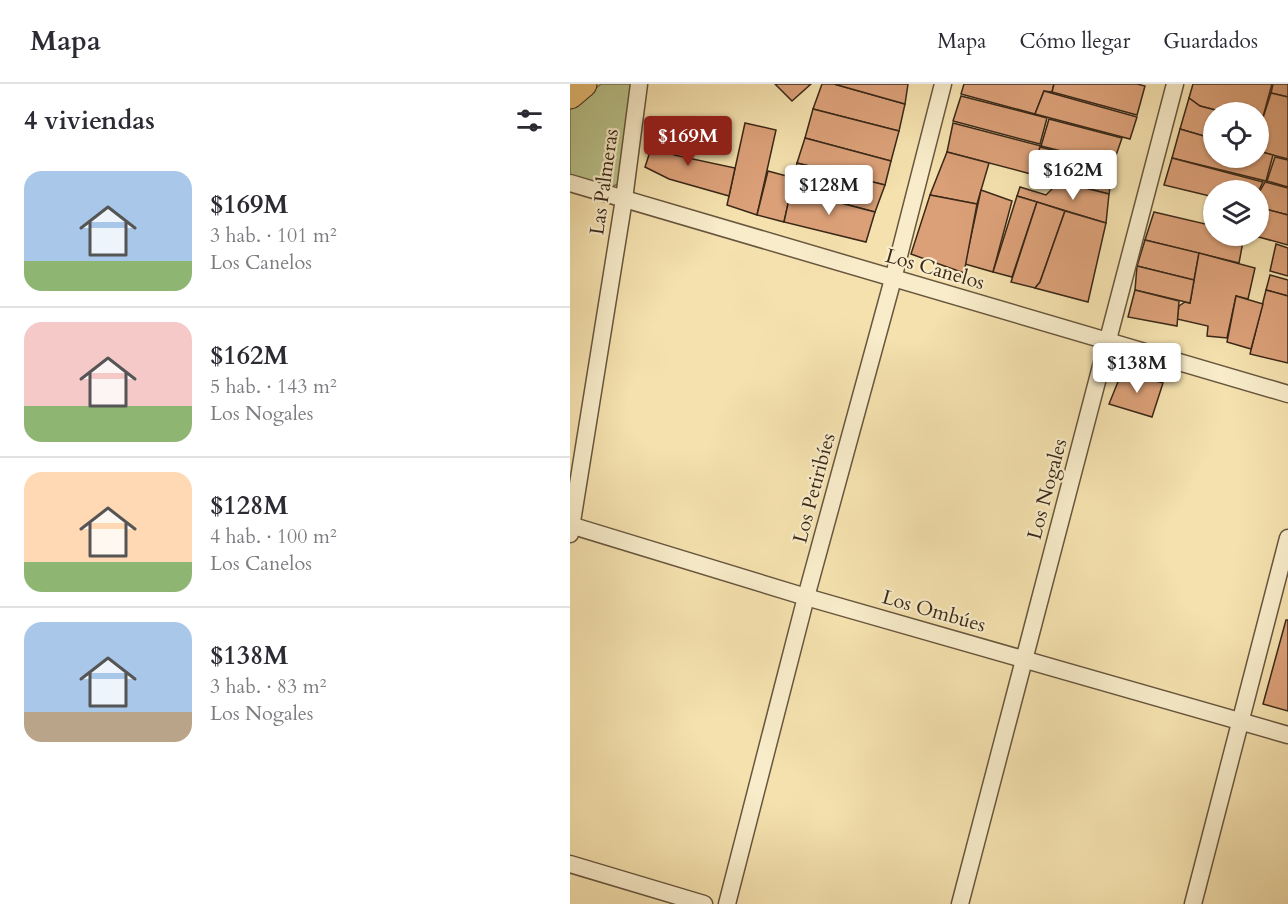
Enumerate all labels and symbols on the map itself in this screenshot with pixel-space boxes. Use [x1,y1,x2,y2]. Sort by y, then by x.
pin: $169M [646,116,730,167]
street label: Las Palmeras [583,127,625,237]
pin: $162M [1031,150,1115,201]
pin: $128M [787,165,871,216]
street label: Los Canelos [882,242,988,296]
pin: $138M [1095,343,1179,394]
street label: Los Petiribíes [786,430,842,546]
street label: Los Nogales [1021,435,1073,543]
street label: Los Ombúes [879,583,989,639]

